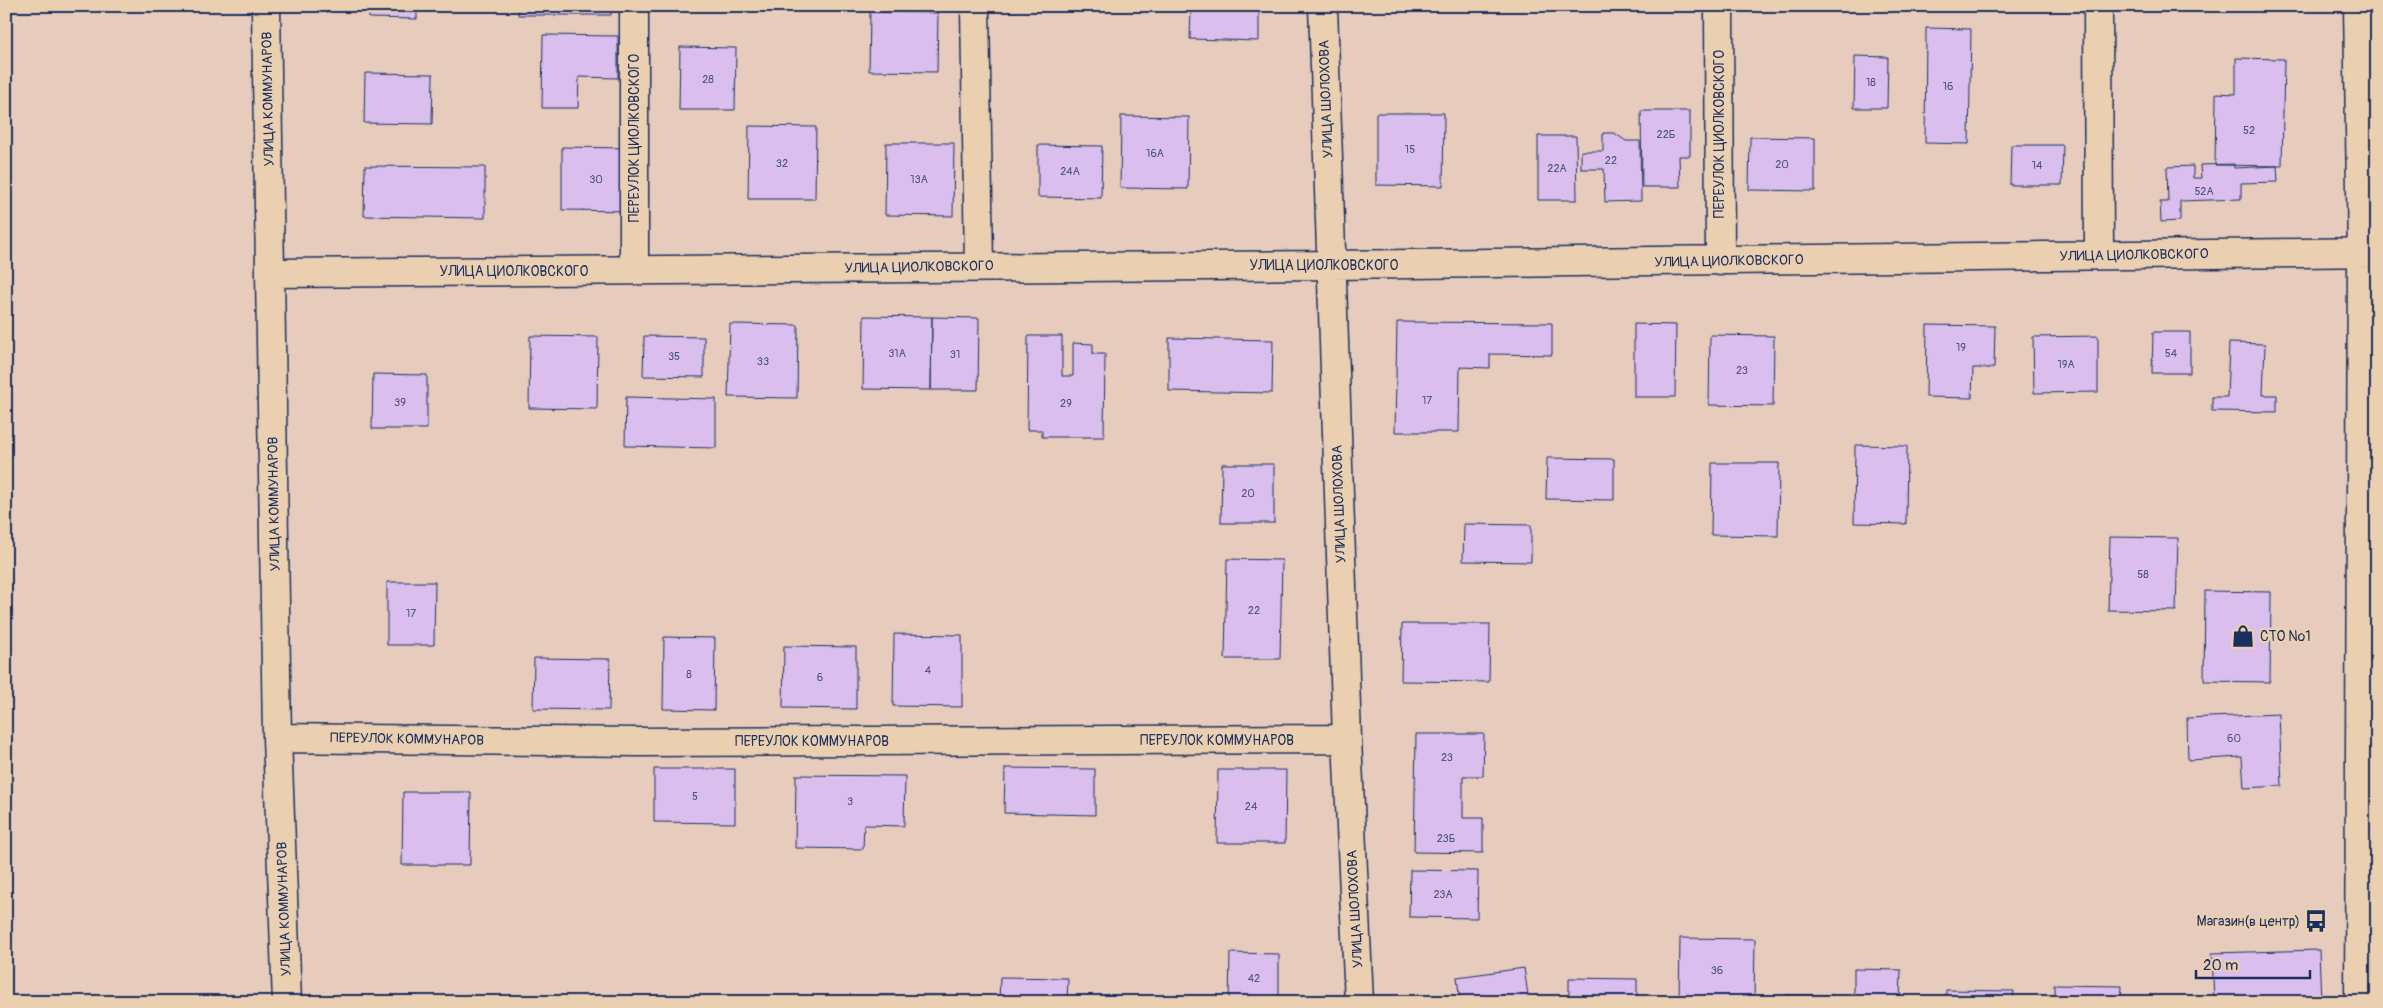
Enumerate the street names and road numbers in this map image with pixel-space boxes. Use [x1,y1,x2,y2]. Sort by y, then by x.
street label: УЛИЦА КОММУНАРОВ [258,32,278,166]
street label: УЛИЦА ШОЛОХОВА [1315,40,1337,158]
street label: ПЕРЕУЛОК ЦИОЛКОВСКОГО [1711,50,1728,218]
street label: ПЕРЕУЛОК ЦИОЛКОВСКОГО [626,54,643,222]
street label: УЛИЦА ЦИОЛКОВСКОГО [2059,245,2209,265]
street label: УЛИЦА ЦИОЛКОВСКОГО [1654,251,1804,271]
street label: УЛИЦА ЦИОЛКОВСКОГО [844,257,994,277]
street label: УЛИЦА ЦИОЛКОВСКОГО [1250,257,1399,274]
street label: УЛИЦА ЦИОЛКОВСКОГО [440,263,589,280]
street label: УЛИЦА КОММУНАРОВ [264,437,284,571]
street label: УЛИЦА ШОЛОХОВА [1328,445,1350,563]
street label: ПЕРЕУЛОК КОММУНАРОВ [330,729,484,749]
street label: ПЕРЕУЛОК КОММУНАРОВ [1140,732,1294,749]
street label: ПЕРЕУЛОК КОММУНАРОВ [735,733,889,750]
street label: УЛИЦА КОММУНАРОВ [273,841,295,976]
street label: УЛИЦА ШОЛОХОВА [1343,849,1367,969]

